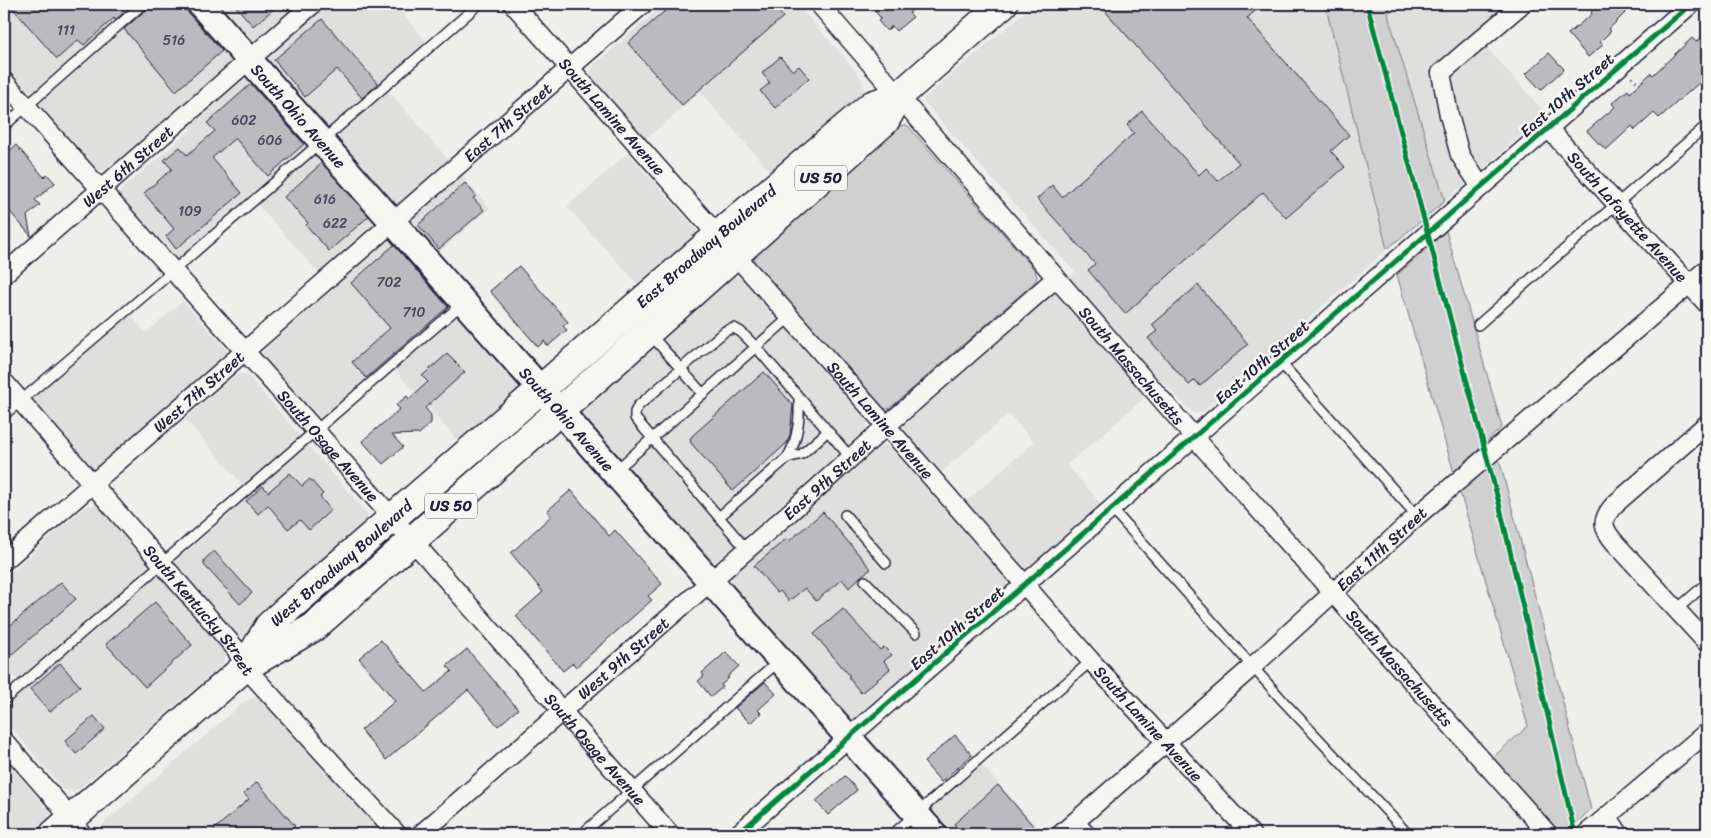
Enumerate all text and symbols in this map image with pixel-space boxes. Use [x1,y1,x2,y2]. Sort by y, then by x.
house number: 111 [57,18,75,43]
house number: 516 [163,28,185,53]
street label: East 10th Street [1513,45,1621,145]
street label: South Lamine Avenue [552,50,673,182]
street label: South Ohio Avenue [244,56,354,175]
street label: East 7th Street [456,75,559,169]
house number: 602 [232,108,256,133]
street label: West 6th Street [75,118,180,215]
house number: 606 [258,128,282,153]
street label: South Lafayette Avenue [1560,144,1696,289]
road number: US 50 [795,166,847,190]
street label: East Broadway Boulevard [629,176,784,315]
house number: 616 [314,187,336,212]
house number: 109 [178,199,202,224]
house number: 622 [323,211,347,236]
house number: 702 [377,270,401,295]
street label: South Massachusetts [1072,299,1193,432]
house number: 710 [403,300,426,325]
street label: East 10th Street [1208,312,1316,412]
street label: West 7th Street [146,343,251,440]
street label: South Lamine Avenue [820,354,941,486]
street label: South Ohio Avenue [512,359,622,479]
street label: South Osage Avenue [270,382,387,509]
street label: East 9th Street [776,431,878,527]
street label: West Broadway Boulevard [262,491,420,633]
road number: US 50 [425,494,477,518]
street label: East 11th Street [1329,499,1433,598]
street label: South Kentucky Street [136,537,261,683]
street label: East 10th Street [903,578,1011,678]
street label: South Massachusetts [1339,602,1461,734]
street label: West 9th Street [570,609,676,707]
street label: South Lamine Avenue [1087,658,1210,789]
street label: South Osage Avenue [537,685,653,812]

